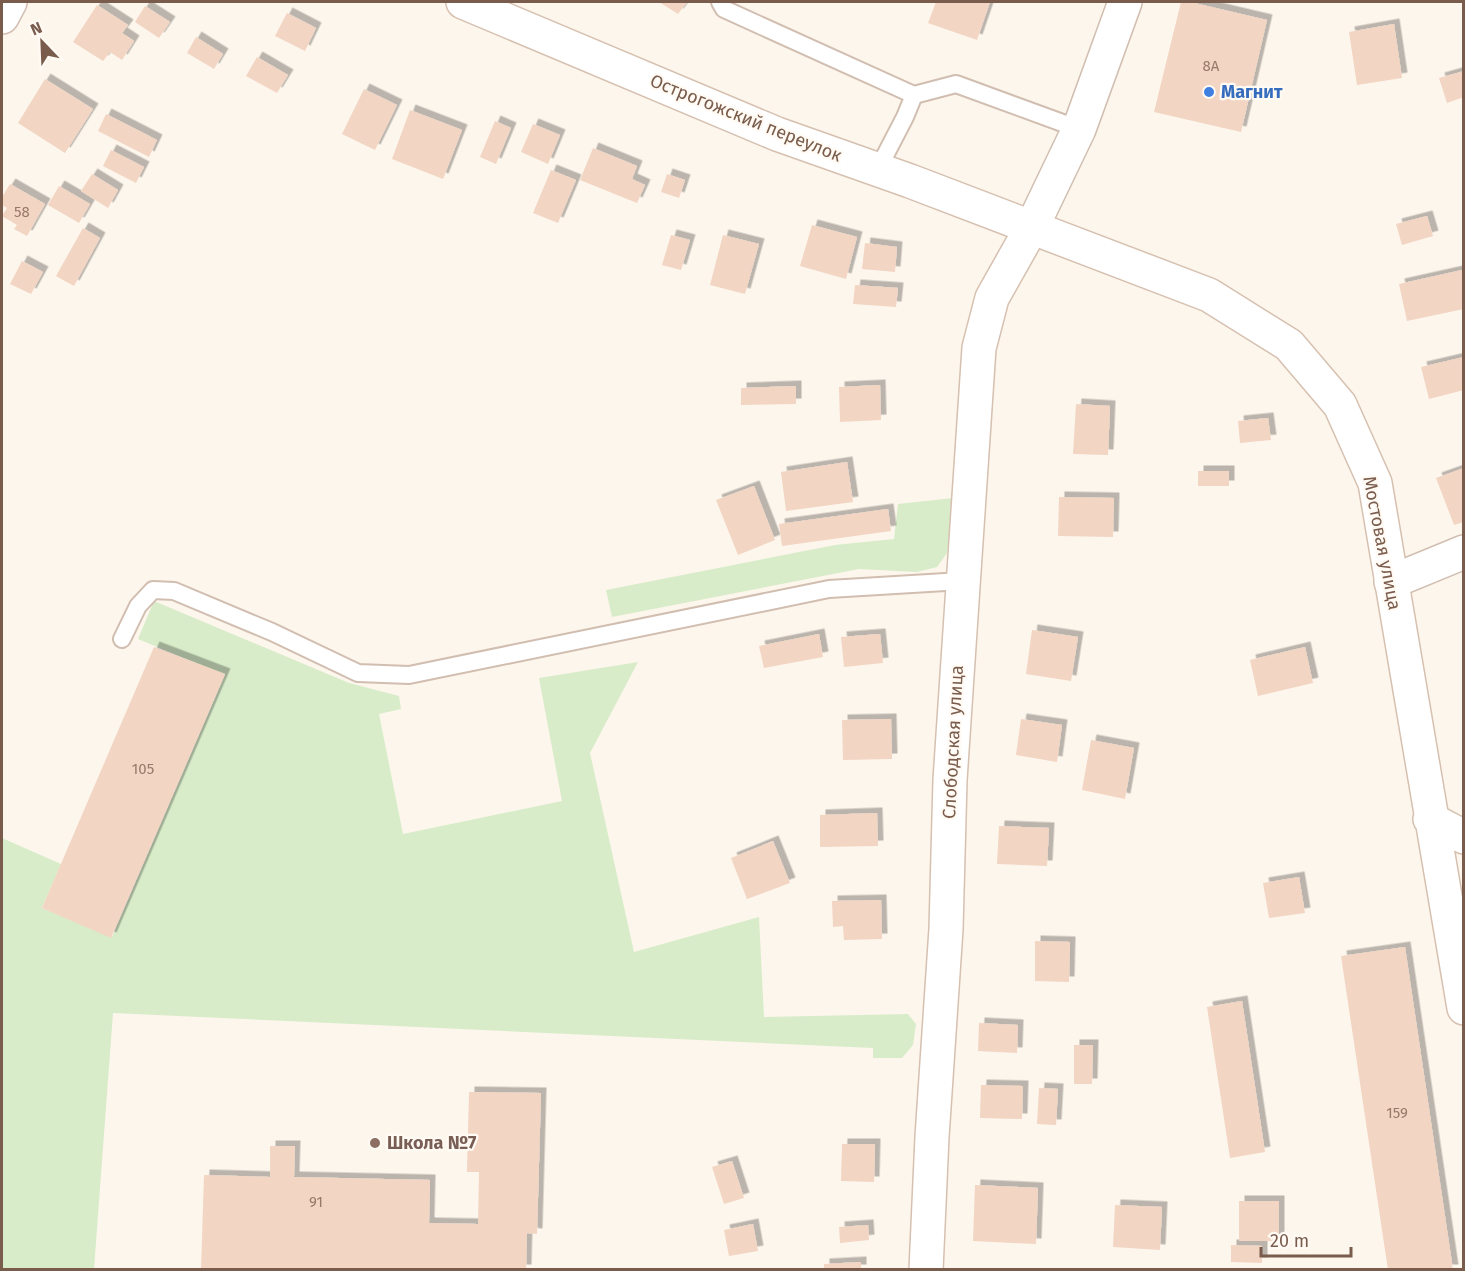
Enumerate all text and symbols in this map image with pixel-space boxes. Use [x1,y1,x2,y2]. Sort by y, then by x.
north arrow [12,12,72,72]
text: N [28,18,45,39]
house number: 8А [1203,57,1220,75]
street label: Острогожский переулок [647,69,846,167]
place label: Магнит [1221,81,1283,103]
marker: Магнит [1202,85,1216,99]
house number: 58 [14,203,30,221]
street label: Мостовая улица [1358,474,1406,612]
street label: Слободская улица [938,665,968,819]
house number: 105 [132,760,154,778]
house number: 159 [1386,1104,1408,1122]
place label: Школа №7 [387,1132,477,1154]
marker: Школа №7 [368,1136,382,1150]
house number: 91 [309,1193,323,1211]
scale bar [1261,1220,1351,1258]
text: 20 m [1270,1230,1309,1252]

